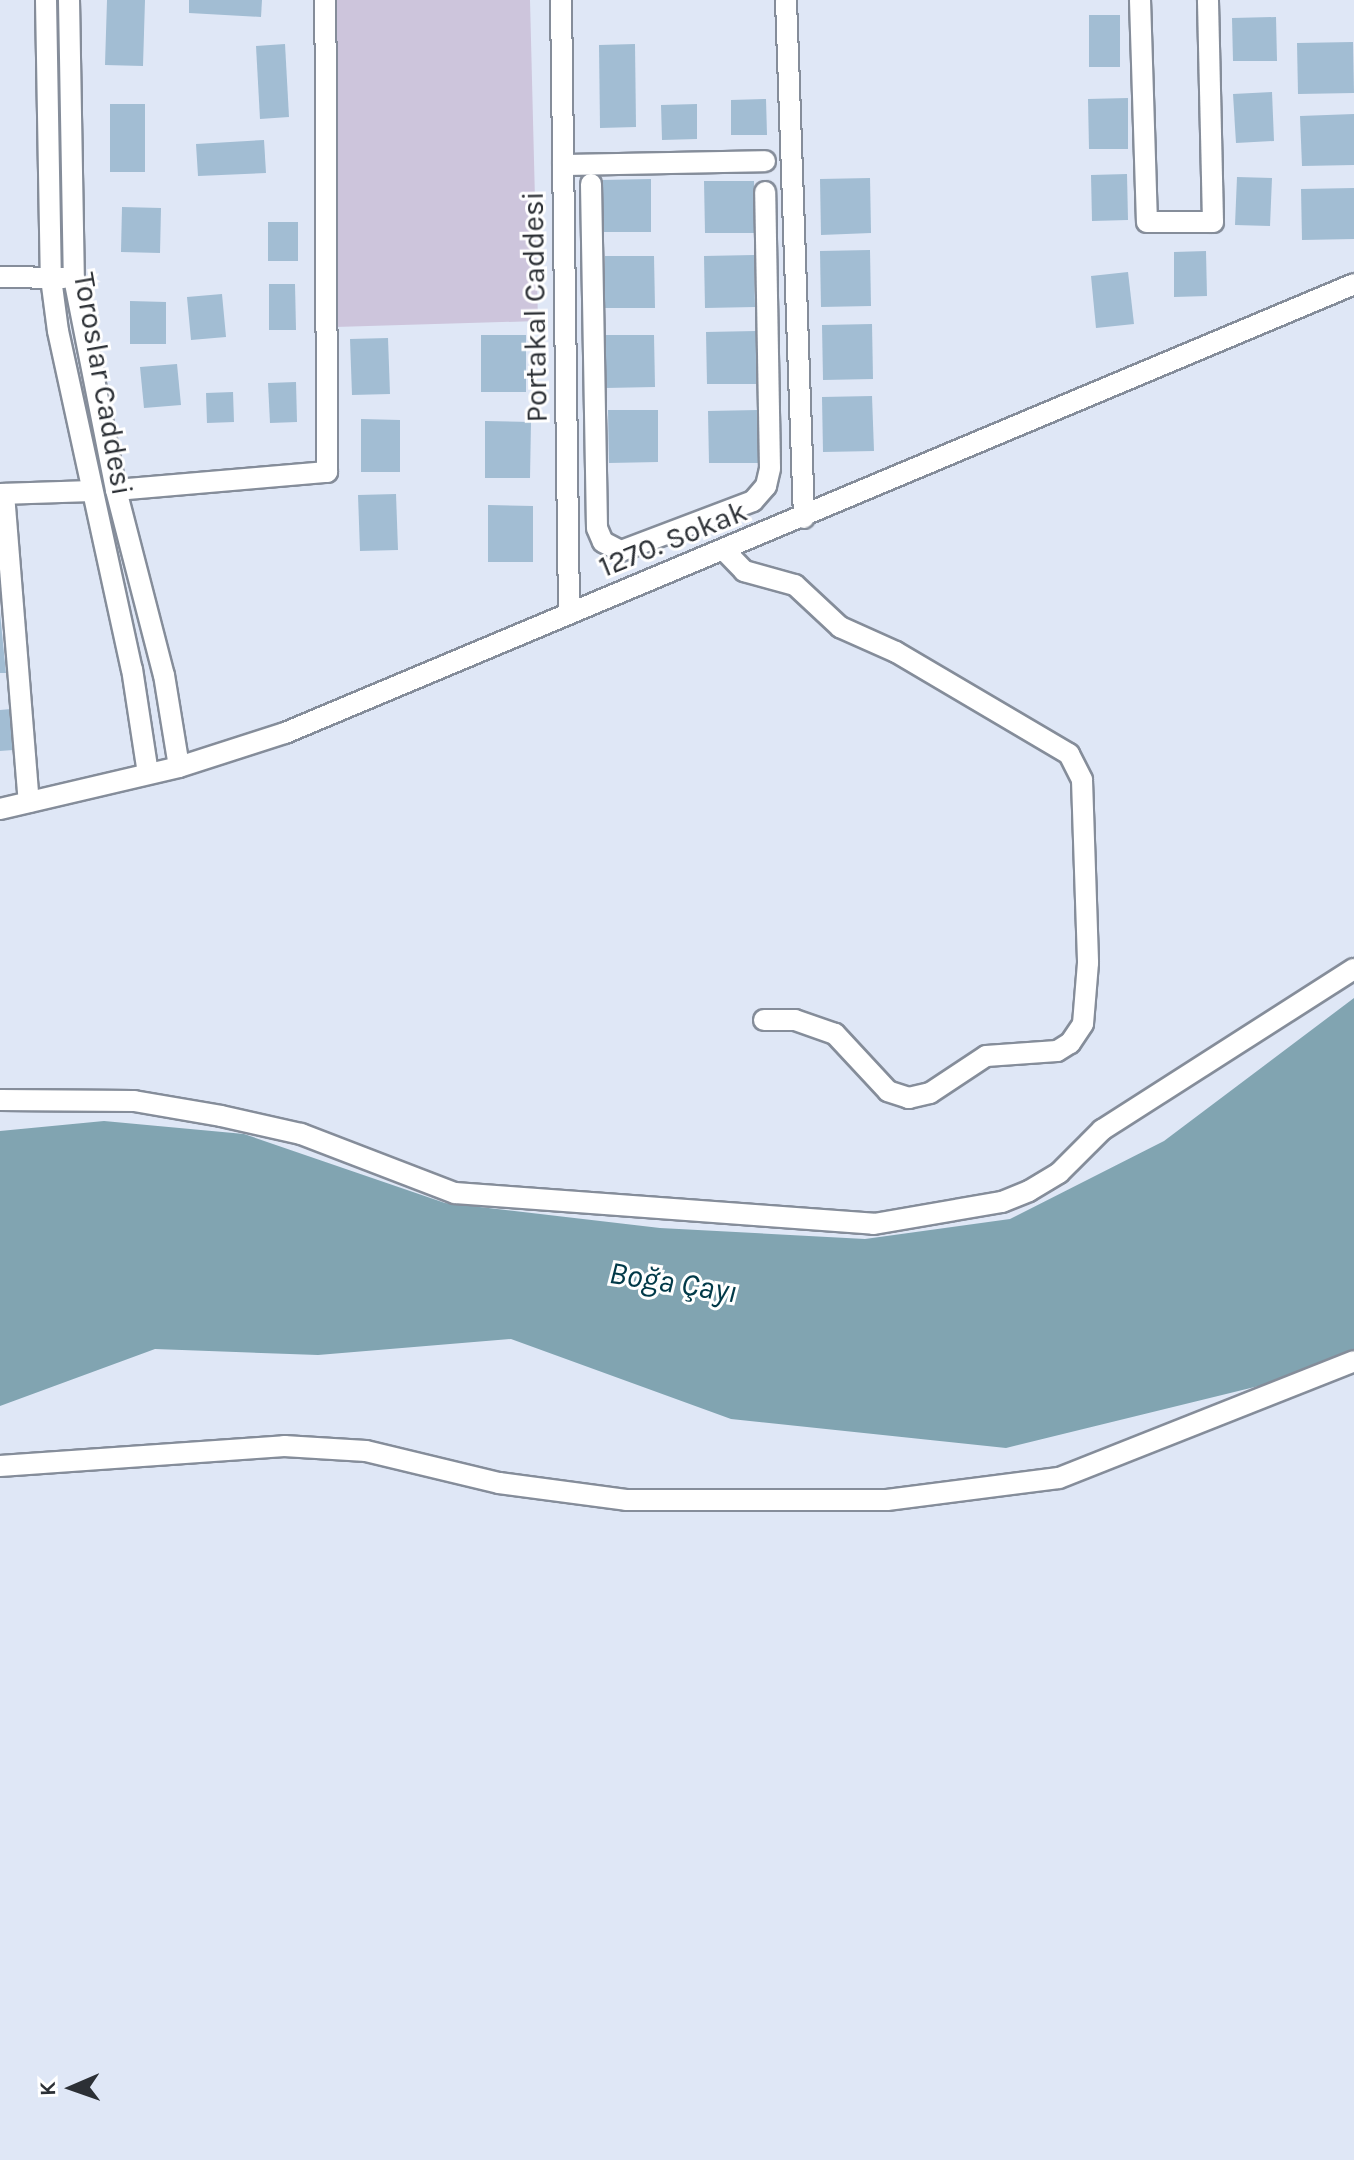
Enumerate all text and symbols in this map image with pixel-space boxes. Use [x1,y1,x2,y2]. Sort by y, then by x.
street label: Portakal Caddesi [515,191,555,423]
street label: Toroslar Caddesi [66,270,140,498]
street label: 1270. Sokak [594,493,752,585]
water label: Boğa Çayı [606,1254,740,1312]
north arrow [32,2048,112,2128]
text: K [35,2081,61,2096]

